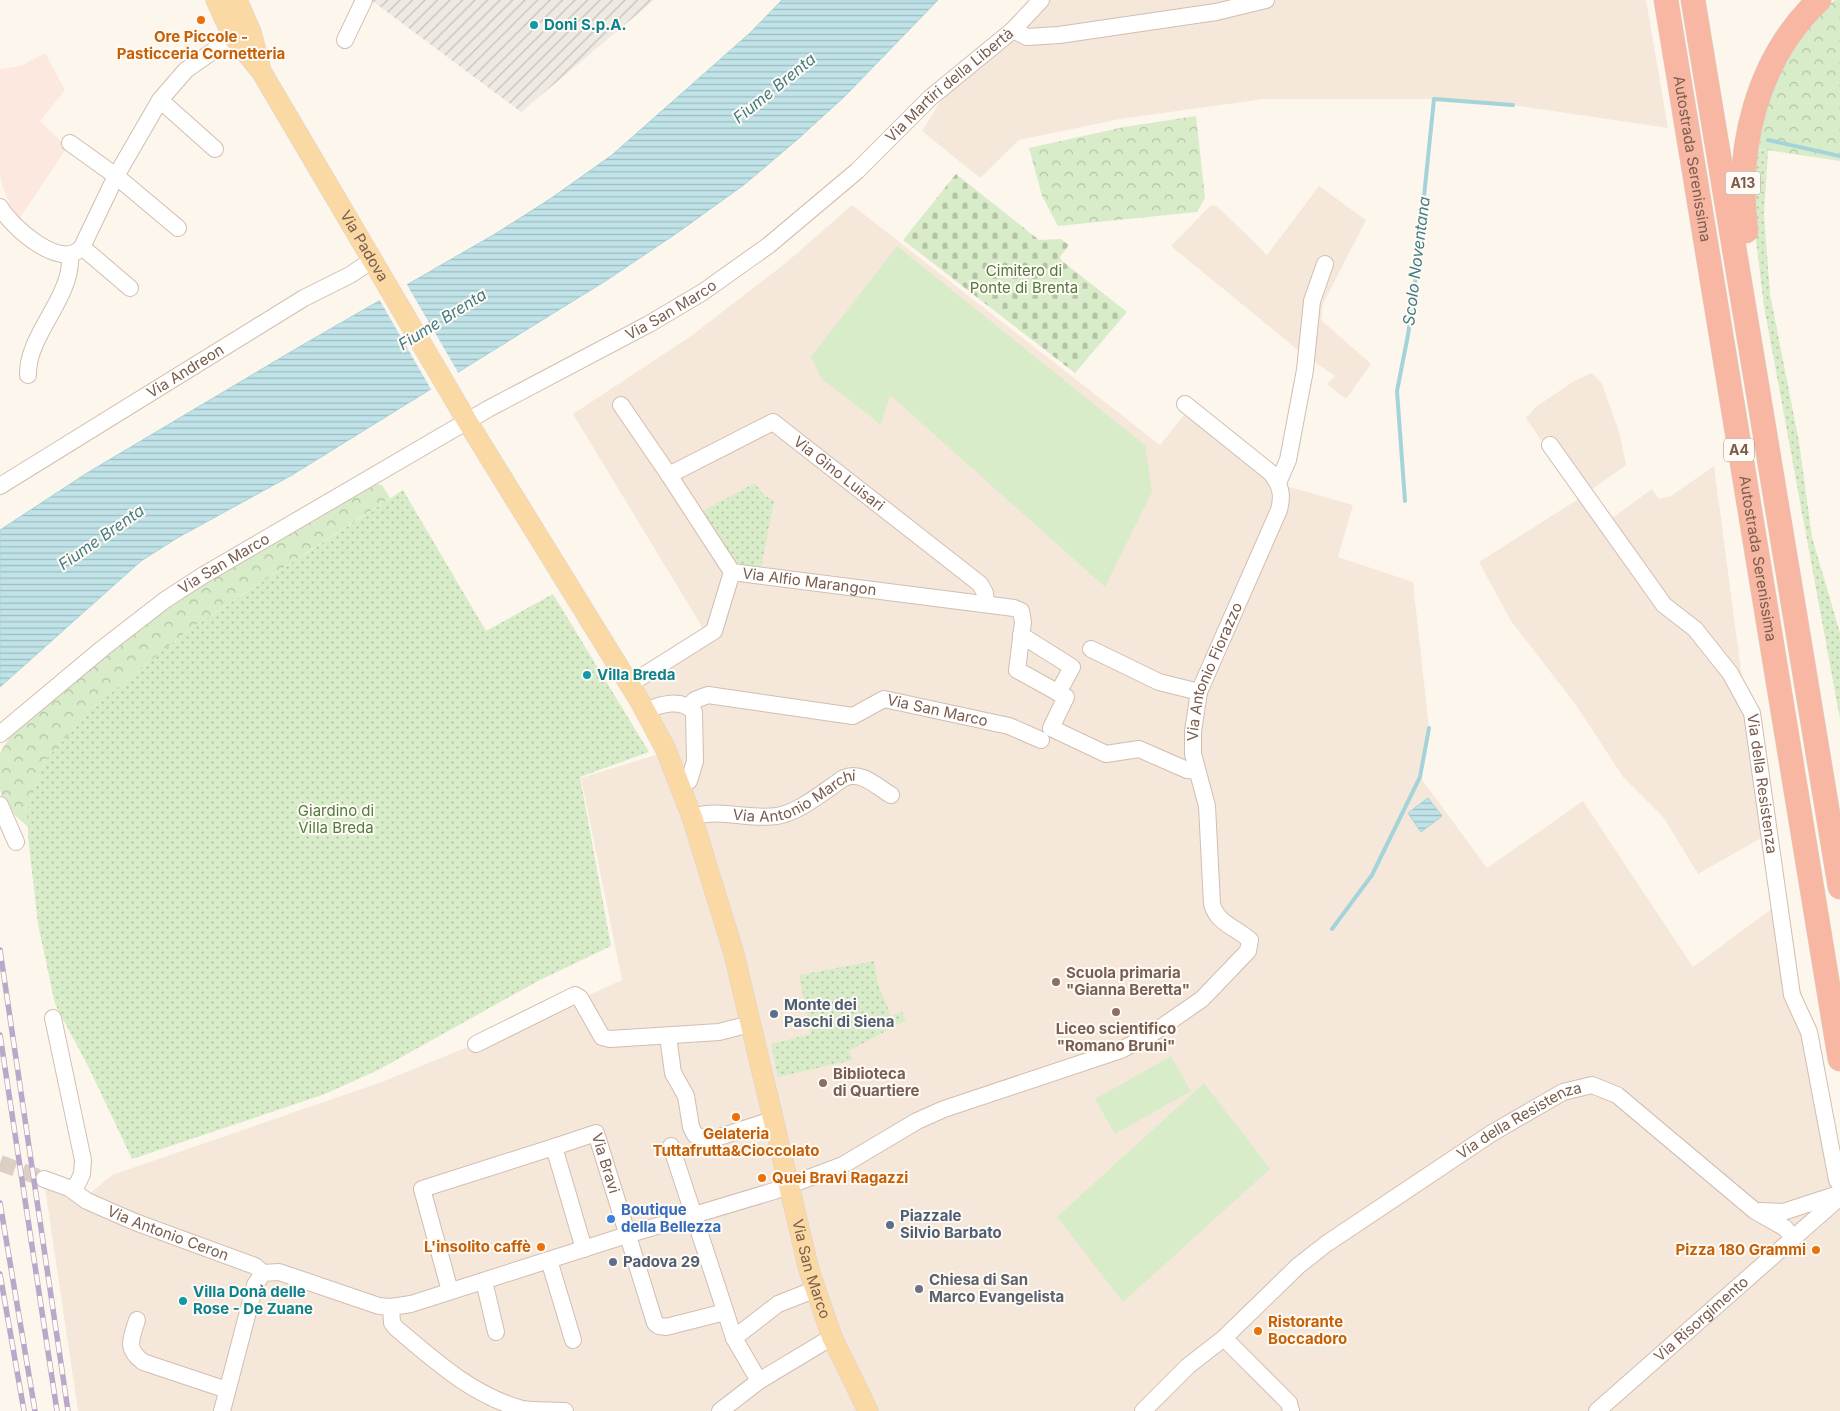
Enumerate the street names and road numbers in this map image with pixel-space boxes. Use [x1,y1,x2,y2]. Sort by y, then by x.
street label: Via Martiri della Libertà [881,24,1017,146]
street label: Autostrada Serenissima [1670,74,1716,243]
road number: A13 [1726,172,1760,194]
street label: Via Padova [336,207,393,285]
street label: Via San Marco [622,275,720,344]
street label: Via Andreon [143,340,227,402]
street label: Via Gino Luisari [790,432,889,515]
road number: A4 [1724,438,1754,462]
street label: Autostrada Serenissima [1735,474,1781,643]
street label: Via San Marco [175,529,273,598]
street label: Via Alfio Marangon [741,563,878,599]
street label: Via Antonio Fiorazzo [1183,599,1246,741]
street label: Via San Marco [885,690,990,730]
street label: Via della Resistenza [1743,712,1782,855]
street label: Via Antonio Marchi [732,766,856,826]
street label: Via della Resistenza [1453,1078,1583,1163]
street label: Via Bravi [588,1131,624,1196]
street label: Via Antonio Ceron [104,1201,231,1265]
street label: Via San Marco [788,1217,835,1321]
street label: Via Risorgimento [1650,1272,1752,1365]

